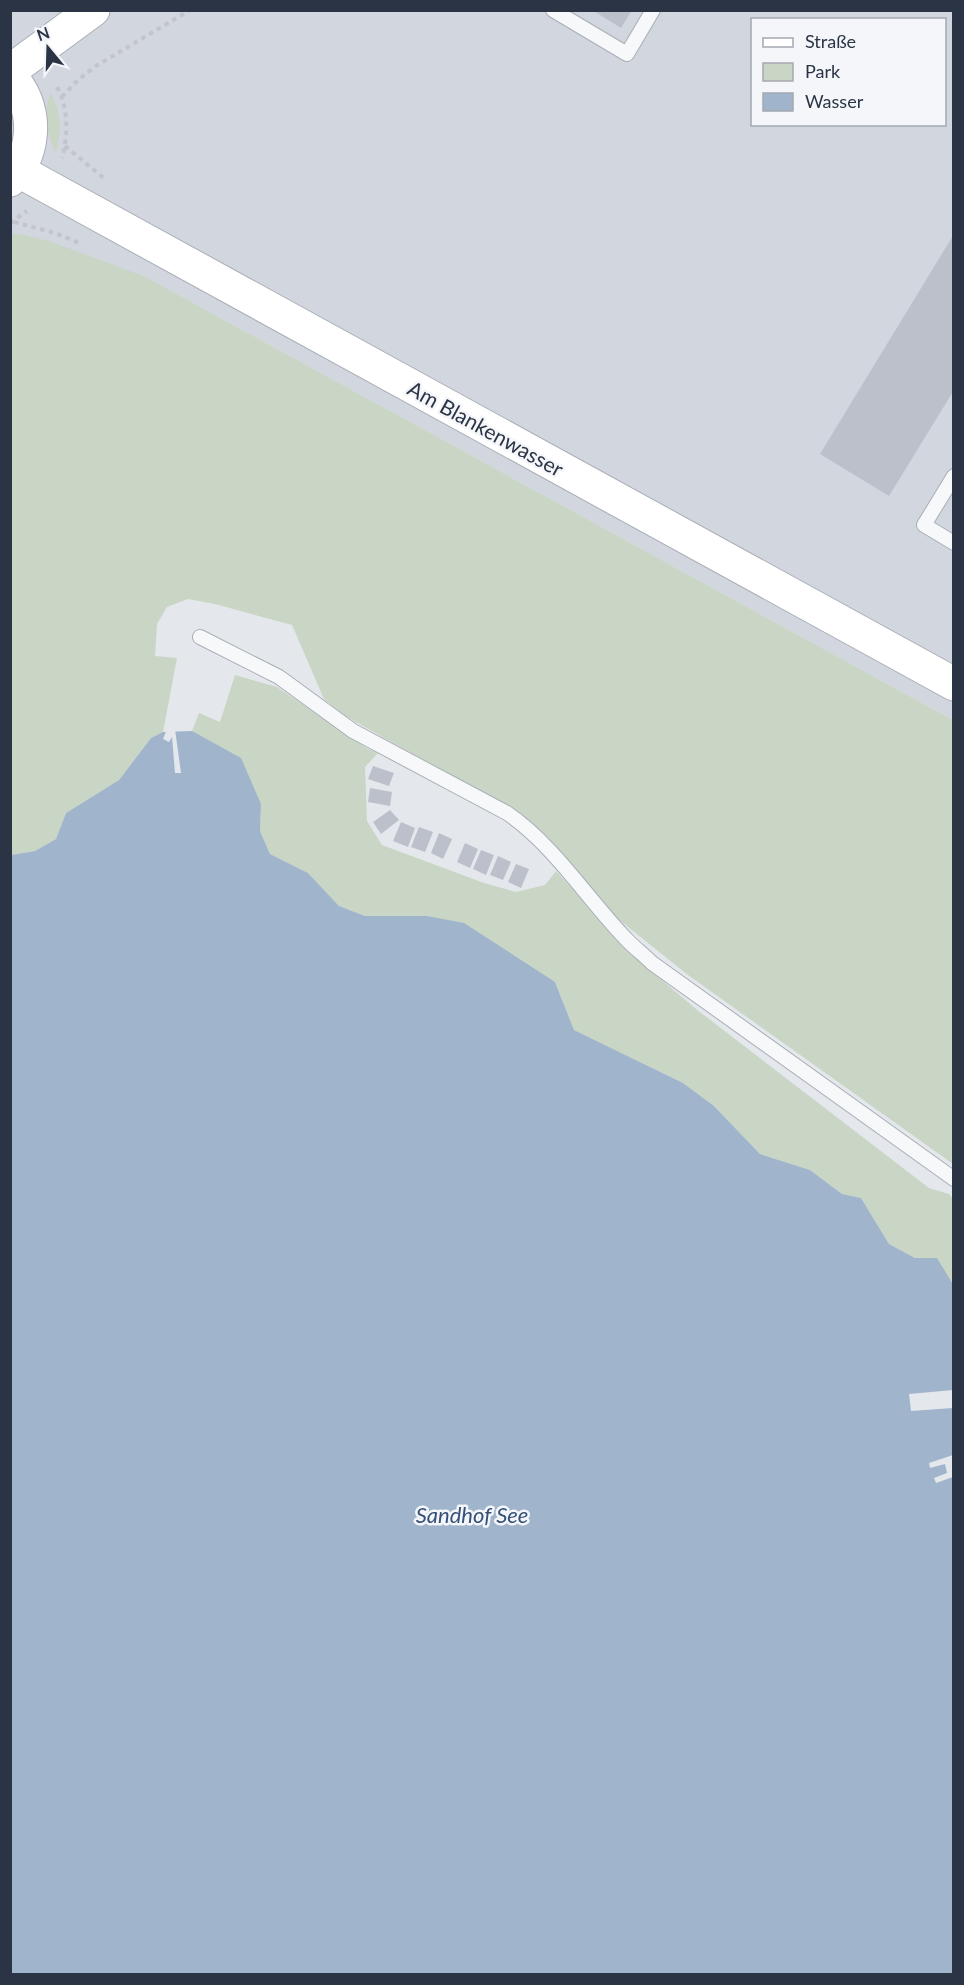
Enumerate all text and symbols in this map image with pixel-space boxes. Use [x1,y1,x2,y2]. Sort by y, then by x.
north arrow [18,18,78,78]
legend [751,18,946,126]
text: N [34,22,52,44]
text: Straße [805,30,856,52]
text: Park [805,60,841,82]
text: Wasser [805,90,864,112]
street label: Am Blankenwasser [404,375,568,481]
water label: Sandhof See [416,1501,528,1528]

